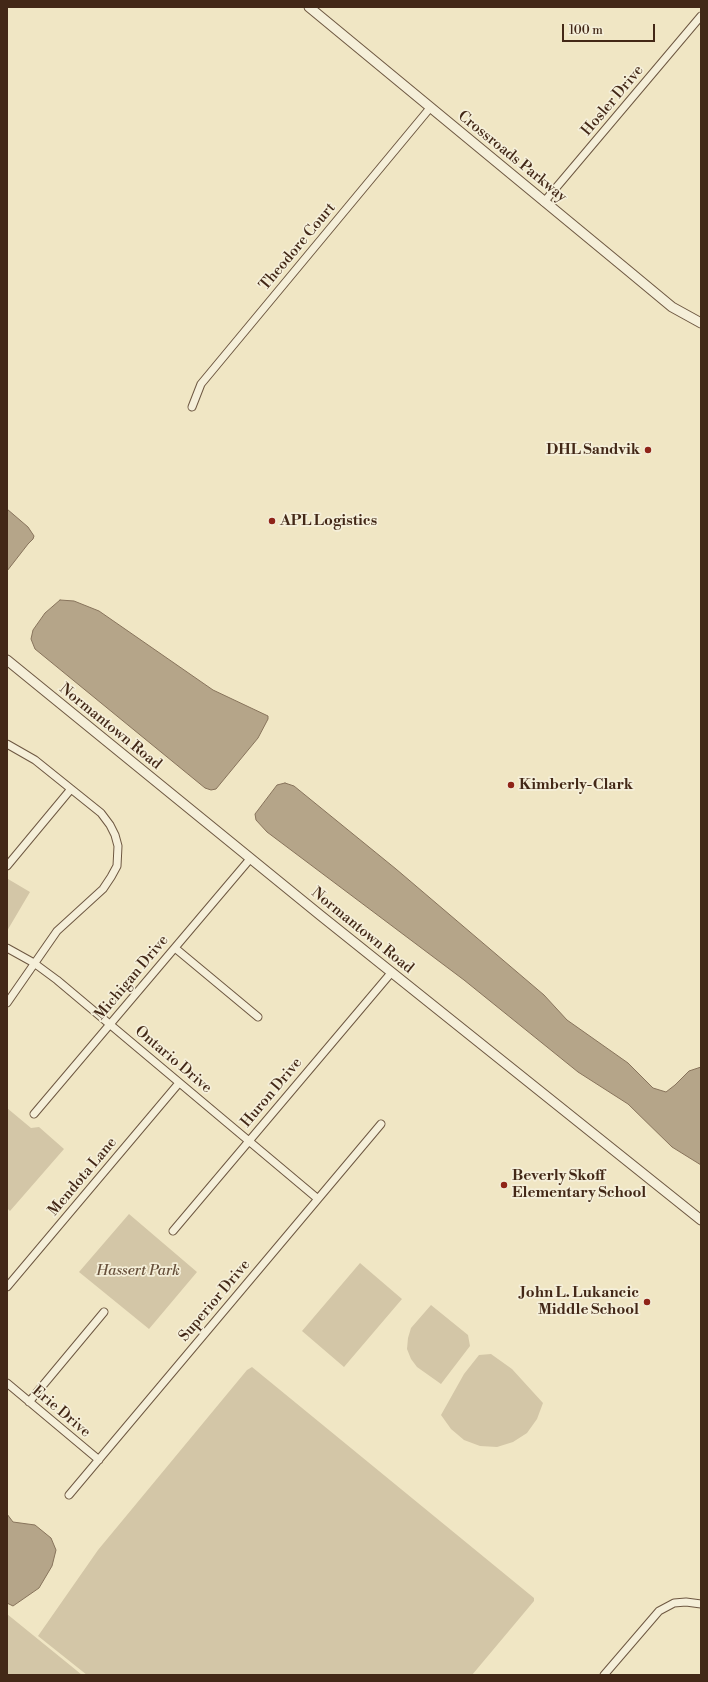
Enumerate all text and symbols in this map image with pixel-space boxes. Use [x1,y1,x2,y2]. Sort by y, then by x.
scale bar [564,16,657,42]
text: 100 m [569,23,603,38]
street label: Hosler Drive [578,62,648,140]
street label: Crossroads Parkway [454,108,570,206]
street label: Theodore Court [256,200,340,294]
place label: DHL Sandvik [546,441,640,459]
marker: DHL Sandvik [643,445,653,455]
place label: APL Logistics [280,512,377,530]
marker: APL Logistics [267,516,277,526]
street label: Normantown Road [55,680,165,774]
place label: Kimberly-Clark [519,776,633,794]
marker: Kimberly-Clark [506,780,516,790]
street label: Normantown Road [307,884,417,978]
street label: Michigan Drive [91,932,173,1024]
street label: Ontario Drive [131,1022,215,1098]
street label: Huron Drive [238,1054,306,1132]
street label: Mendota Lane [45,1134,121,1220]
place label: Beverly Skoff Elementary School [512,1167,646,1202]
marker: Beverly Skoff Elementary School [499,1180,509,1190]
street label: Superior Drive [176,1256,254,1346]
park label: Hassert Park [96,1262,180,1280]
place label: John L. Lukancic Middle School [520,1284,639,1319]
marker: John L. Lukancic Middle School [642,1297,652,1307]
street label: Erie Drive [28,1382,94,1442]

